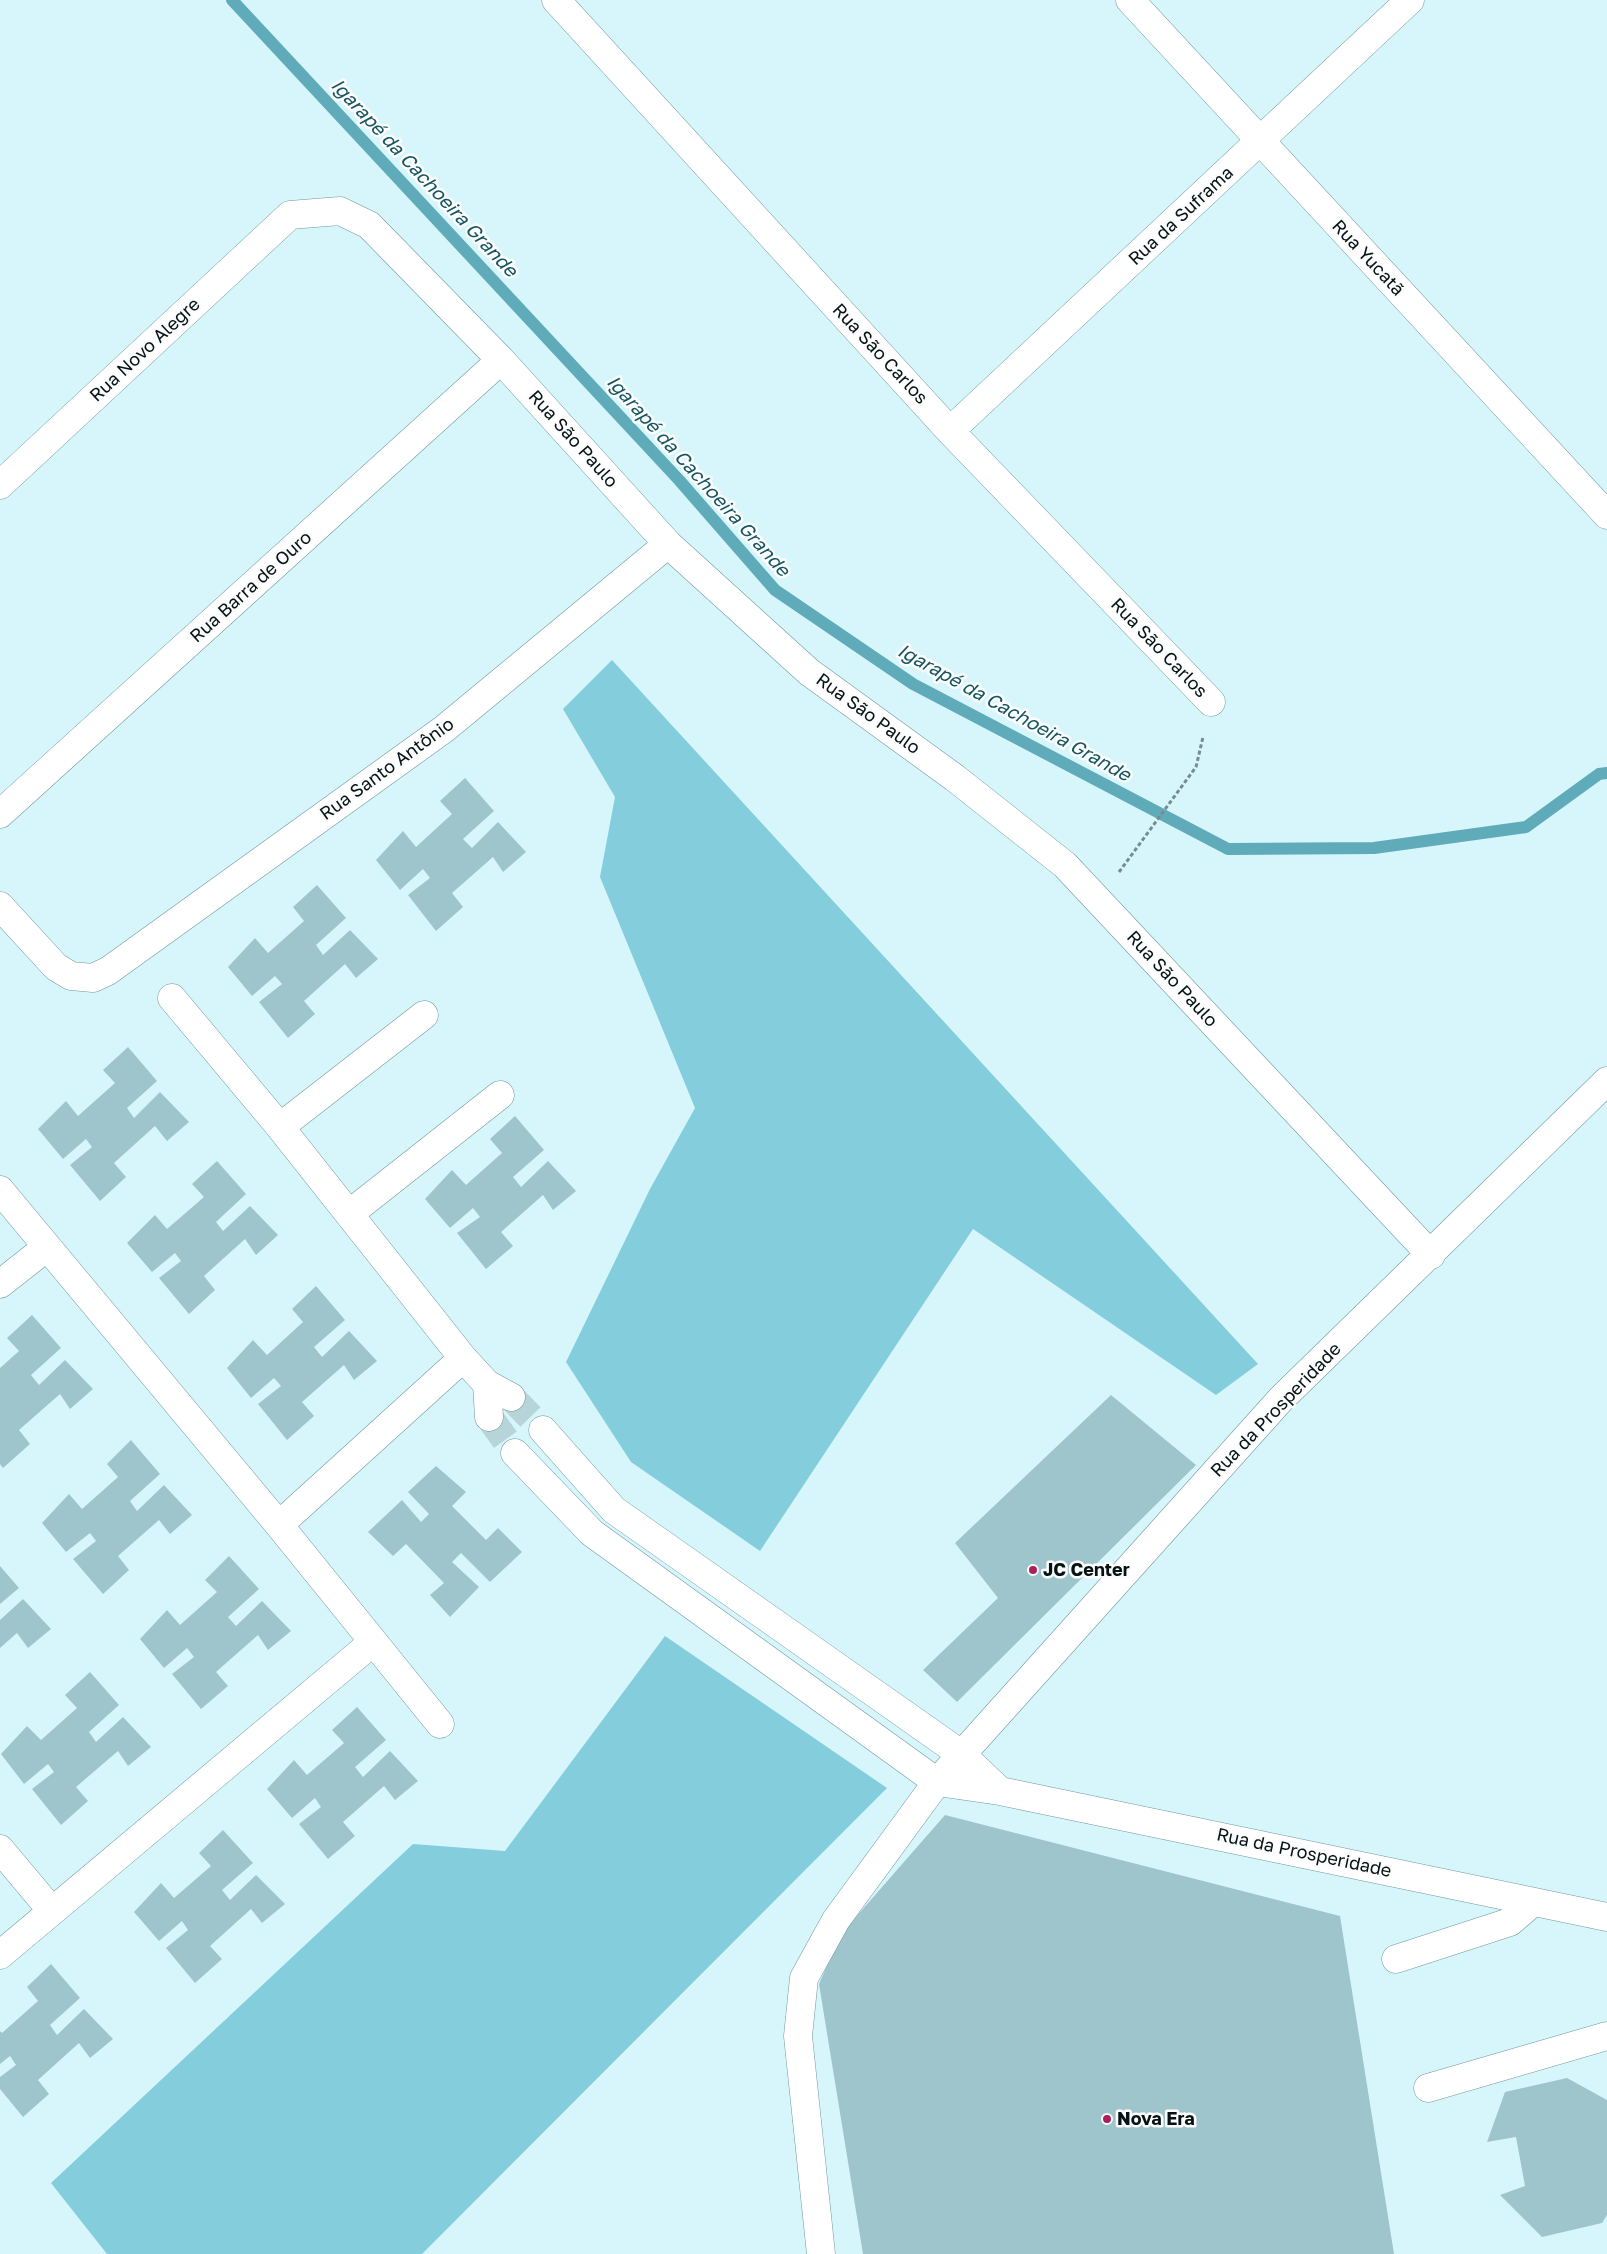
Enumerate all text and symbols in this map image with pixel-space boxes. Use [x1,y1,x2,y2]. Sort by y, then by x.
water label: Igarapé da Cachoeira Grande [326,74,522,282]
street label: Rua da Suframa [1124,162,1238,270]
street label: Rua Yucatã [1327,216,1409,300]
street label: Rua Novo Alegre [85,293,205,407]
street label: Rua São Carlos [828,299,932,409]
water label: Igarapé da Cachoeira Grande [602,371,794,581]
street label: Rua São Paulo [524,386,622,492]
street label: Rua Barra de Ouro [186,527,316,647]
street label: Rua São Carlos [1106,594,1212,702]
water label: Igarapé da Cachoeira Grande [894,639,1134,787]
street label: Rua São Paulo [812,669,924,759]
street label: Rua Santo Antônio [316,713,458,825]
street label: Rua São Paulo [1122,926,1222,1032]
street label: Rua da Prosperidade [1206,1338,1346,1482]
place label: JC Center [1043,1559,1130,1581]
marker: JC Center [1027,1564,1039,1576]
street label: Rua da Prosperidade [1215,1824,1393,1882]
place label: Nova Era [1117,2108,1195,2130]
marker: Nova Era [1101,2113,1113,2125]

